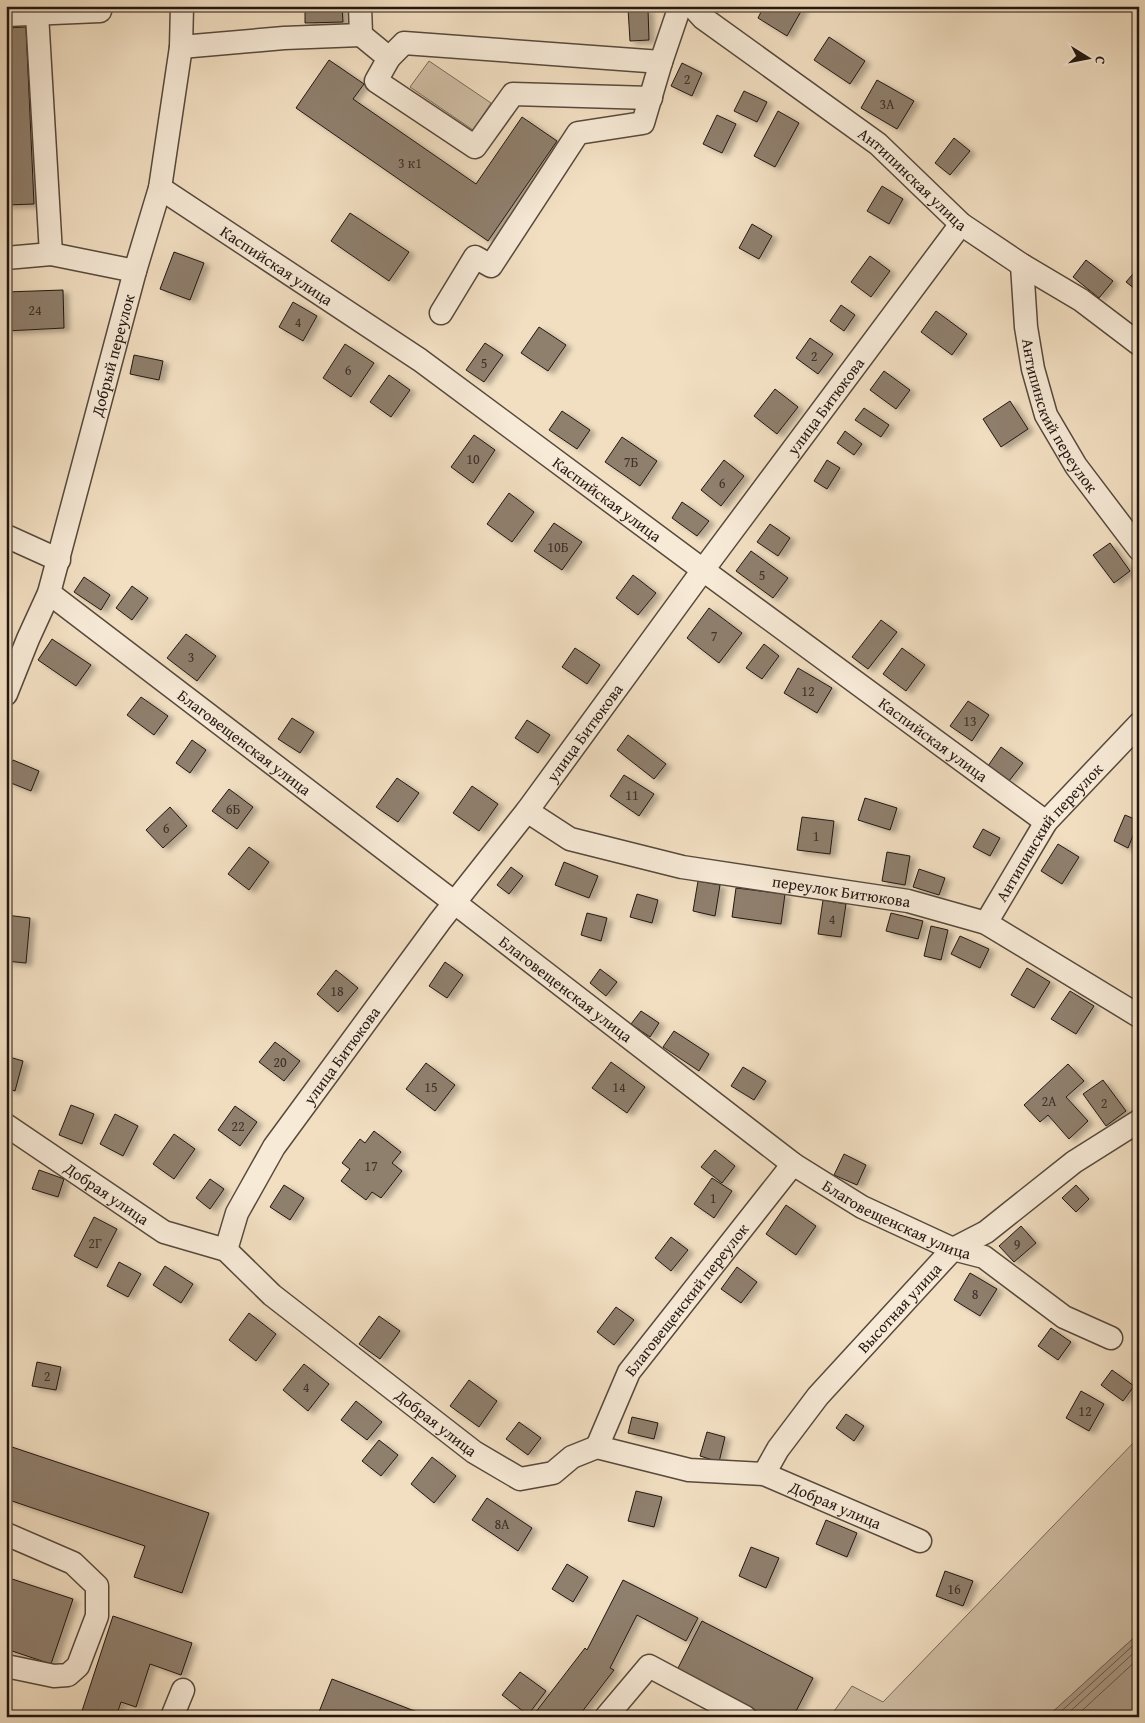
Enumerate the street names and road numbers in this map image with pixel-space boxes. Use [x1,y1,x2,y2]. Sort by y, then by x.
street label: Антипинская улица [853,121,972,237]
street label: Каспийская улица [216,219,338,311]
street label: Добрый переулок [84,291,141,420]
street label: Антипинский переулок [1016,337,1104,498]
street label: улица Битюкова [780,352,870,461]
street label: Каспийская улица [548,450,667,548]
street label: улица Битюкова [540,678,629,788]
street label: Благовещенская улица [173,683,317,801]
street label: Каспийская улица [874,691,993,788]
street label: Антипинский переулок [989,757,1109,906]
street label: переулок Битюкова [771,869,913,913]
street label: Благовещенская улица [494,929,638,1048]
street label: улица Битюкова [297,1001,386,1110]
street label: Добрая улица [59,1156,155,1231]
street label: Благовещенская улица [818,1173,974,1265]
street label: Благовещенский переулок [618,1217,755,1381]
street label: Высотная улица [851,1257,947,1358]
street label: Добрая улица [390,1383,483,1463]
street label: Добрая улица [785,1474,886,1535]

